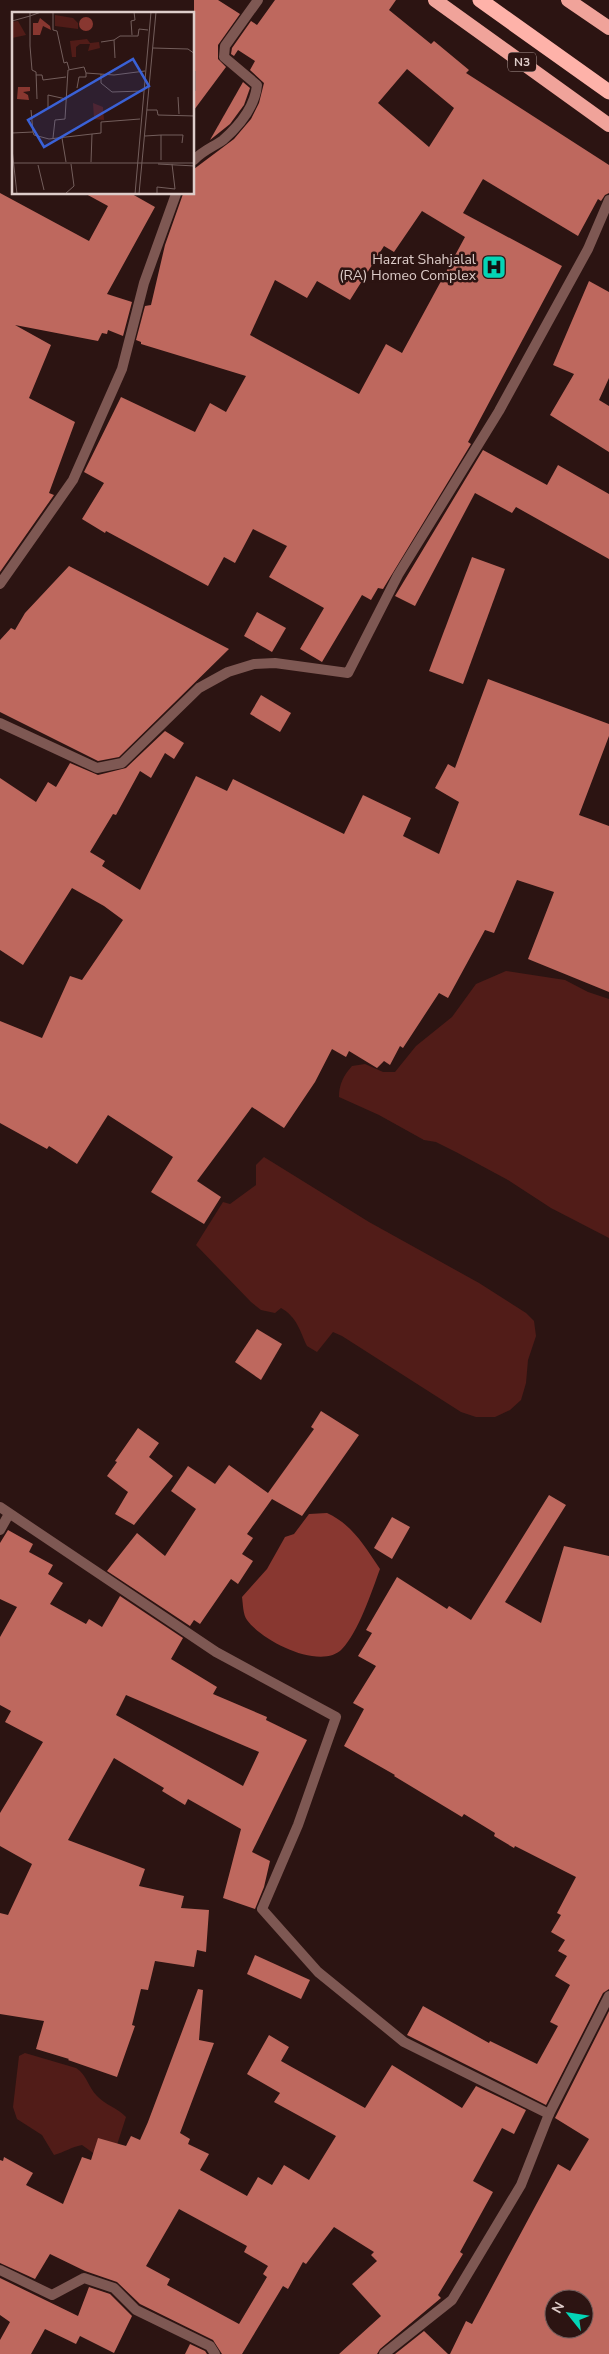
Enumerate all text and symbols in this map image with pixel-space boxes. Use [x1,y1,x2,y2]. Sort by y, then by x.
inset map [12,12,195,195]
road number: N3 [508,52,536,72]
place label: Hazrat Shahjalal (RA) Homeo Complex [339,250,477,285]
hospital icon: Hazrat Shahjalal (RA) Homeo Complex [481,254,507,280]
north arrow [544,2289,594,2339]
text: N [547,2298,569,2317]

